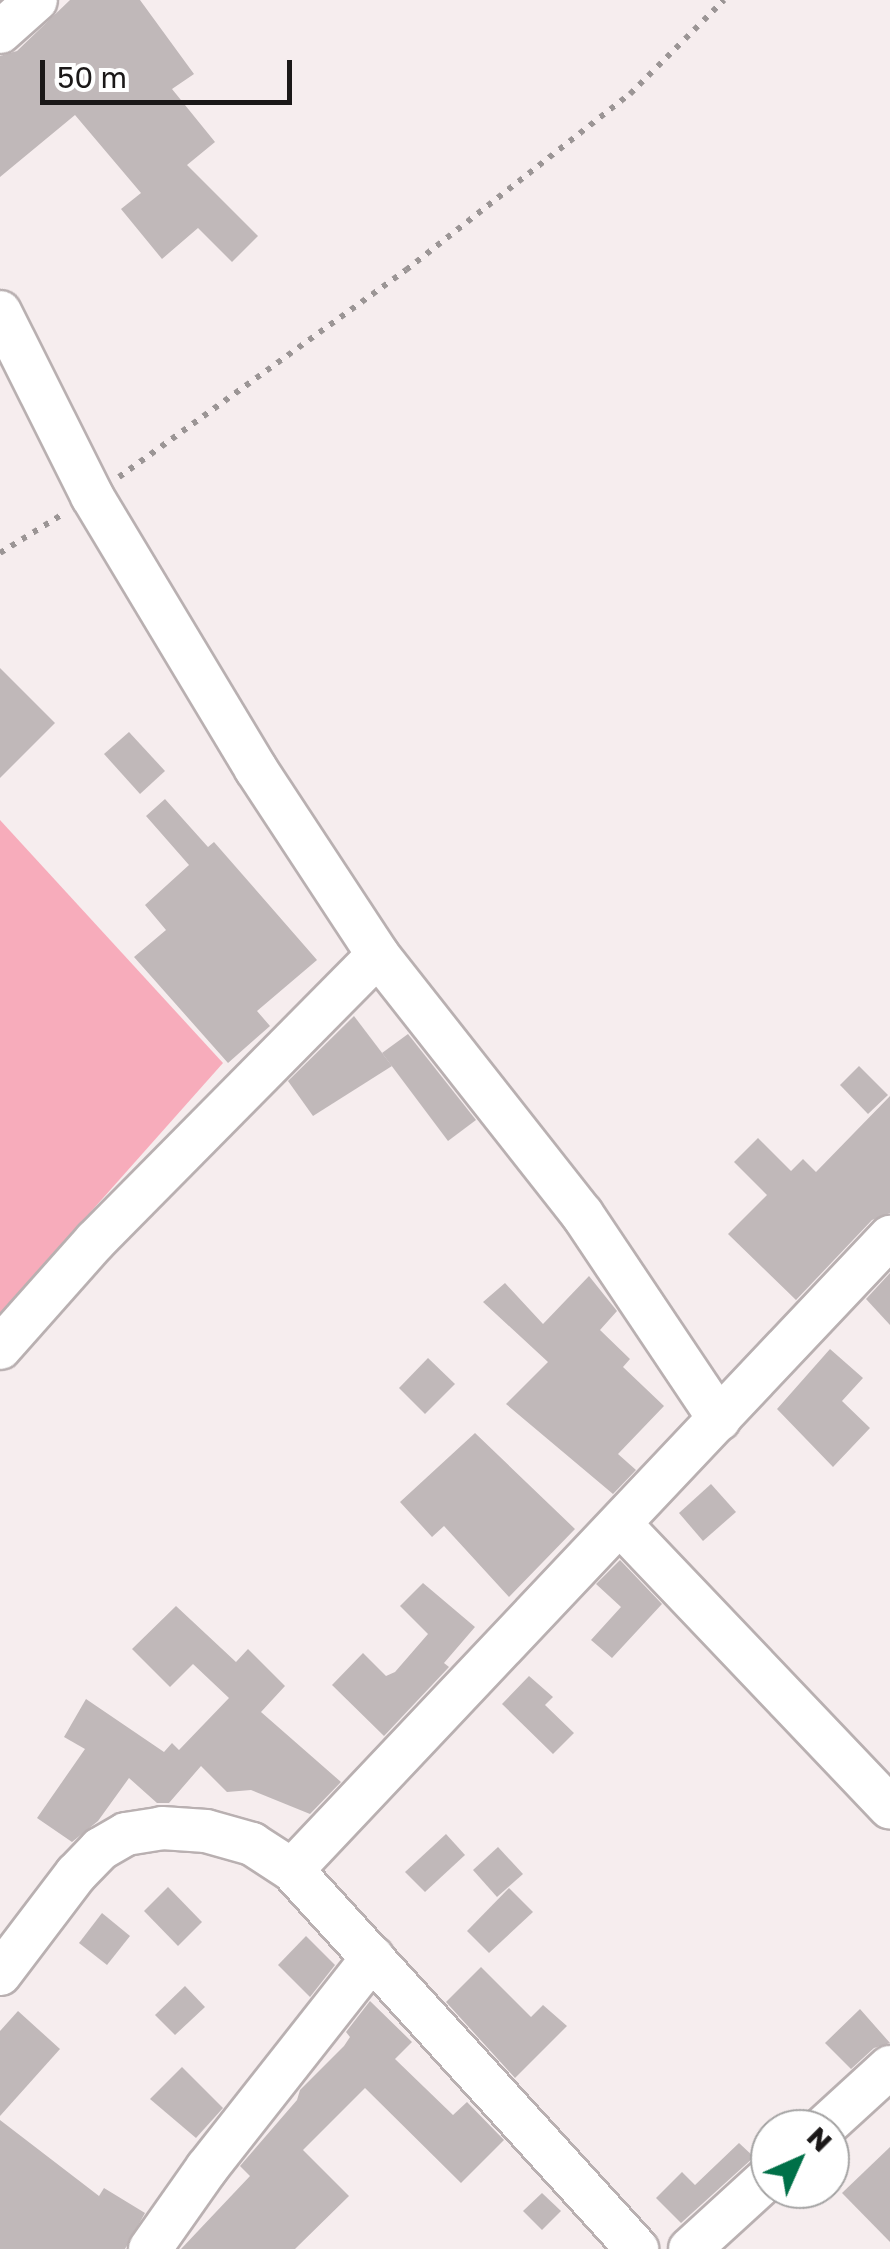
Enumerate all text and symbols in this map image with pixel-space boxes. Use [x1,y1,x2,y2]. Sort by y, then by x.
scale bar [45,40,298,102]
text: 50 m [57,59,127,95]
north arrow [750,2109,850,2209]
text: N [801,2120,839,2158]

